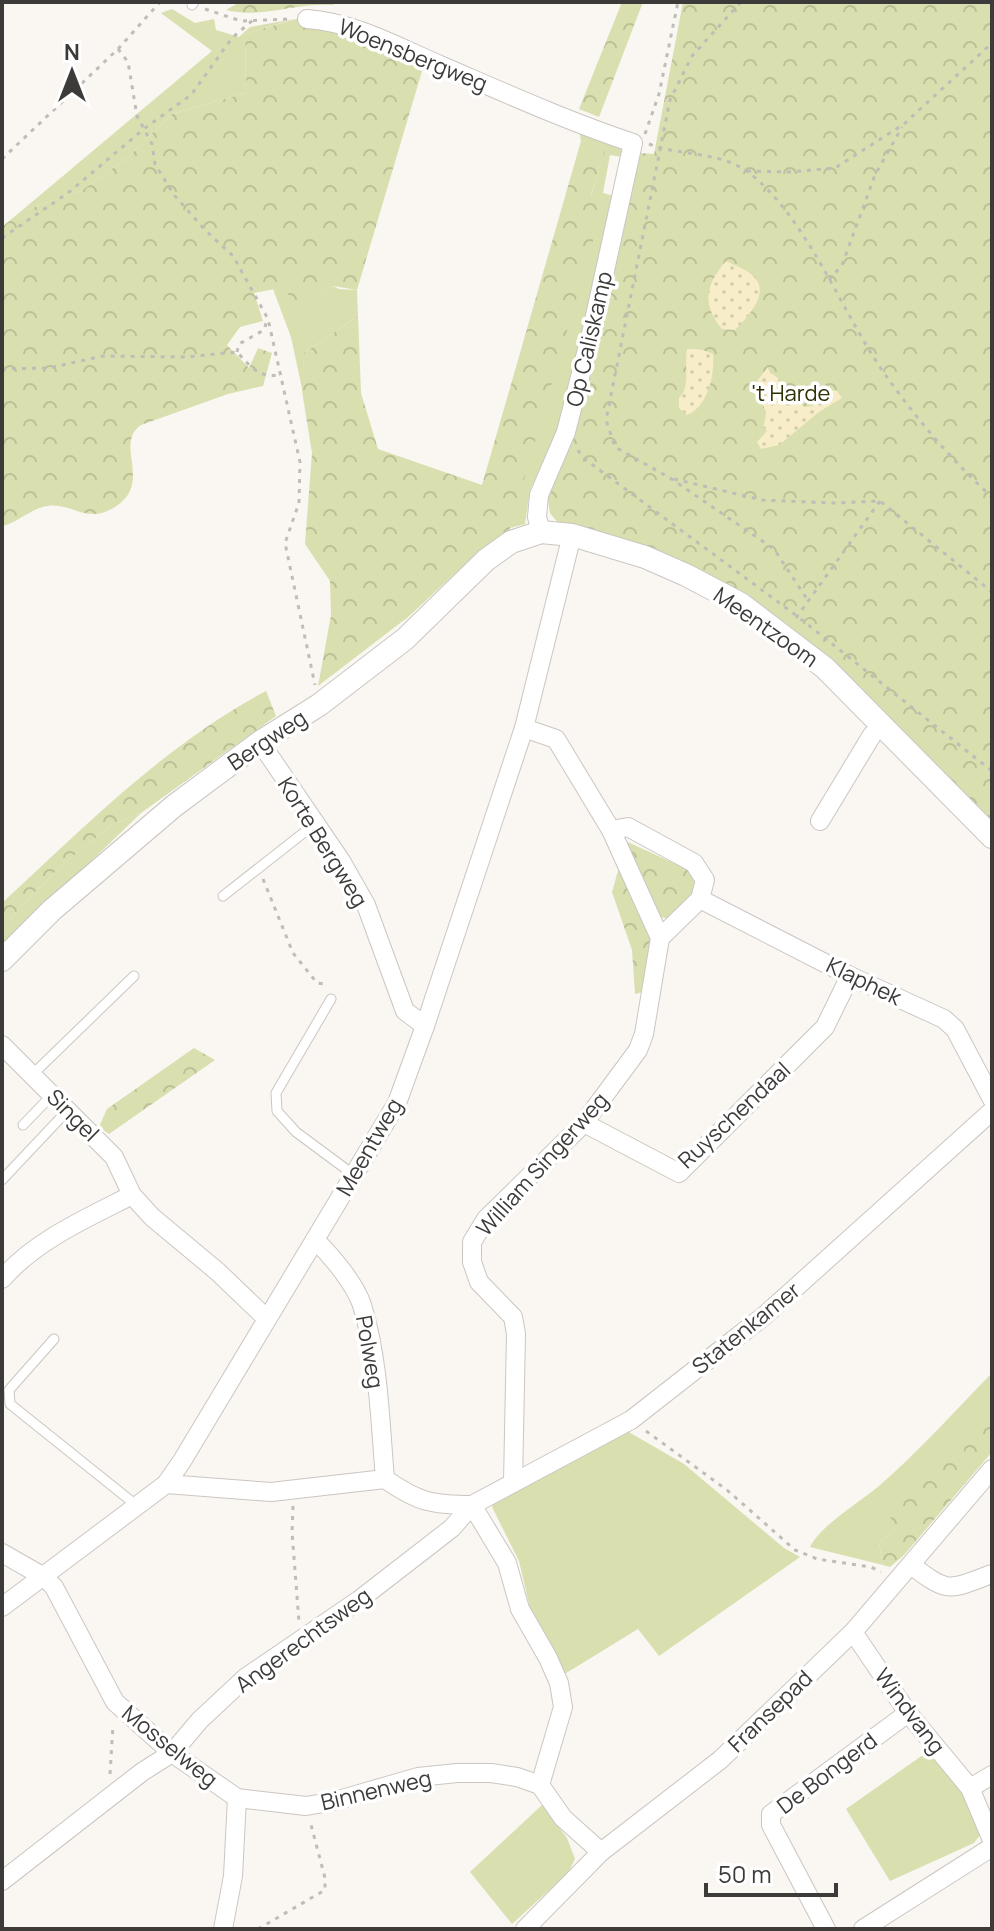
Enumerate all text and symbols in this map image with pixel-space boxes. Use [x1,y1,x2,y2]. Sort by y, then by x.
street label: Woensbergweg [334,11,492,99]
north arrow [32,32,112,112]
text: N [64,37,80,67]
street label: Op Caliskamp [559,268,619,410]
park label: 't Harde [752,378,831,408]
street label: Meentzoom [708,580,824,674]
street label: Bergweg [222,703,312,777]
street label: Korte Bergweg [271,771,375,913]
street label: Klaphek [821,950,908,1013]
street label: Ruyschendaal [671,1055,797,1175]
street label: Singel [40,1082,106,1148]
street label: William Singerweg [469,1086,615,1242]
street label: Meentweg [329,1093,409,1201]
street label: Statenkamer [686,1275,806,1381]
street label: Polweg [349,1313,391,1391]
street label: Angerechtsweg [229,1581,377,1699]
street label: Windvang [868,1662,952,1760]
street label: Fransepad [721,1663,819,1759]
street label: Mosselweg [116,1698,224,1794]
street label: De Bongerd [771,1725,883,1821]
street label: Binnenweg [318,1763,434,1817]
scale bar [706,1847,836,1897]
text: 50 m [718,1857,772,1890]

